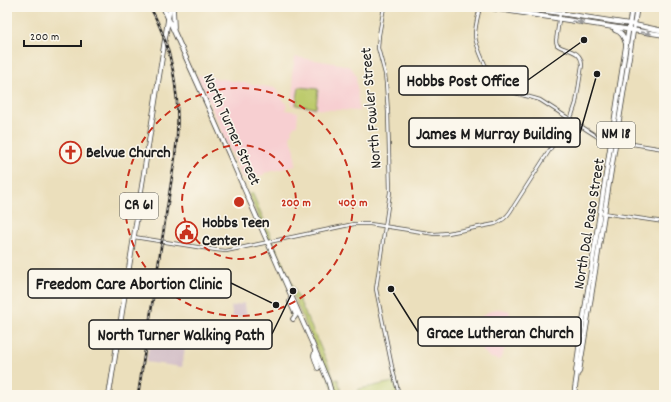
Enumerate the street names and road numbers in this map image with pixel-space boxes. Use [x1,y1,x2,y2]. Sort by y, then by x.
street label: North Fowler Street [355,46,389,170]
street label: North Turner Street [196,71,266,190]
road number: NM 18 [597,122,635,148]
street label: North Dal Paso Street [568,157,612,291]
road number: CR 61 [120,193,158,219]

